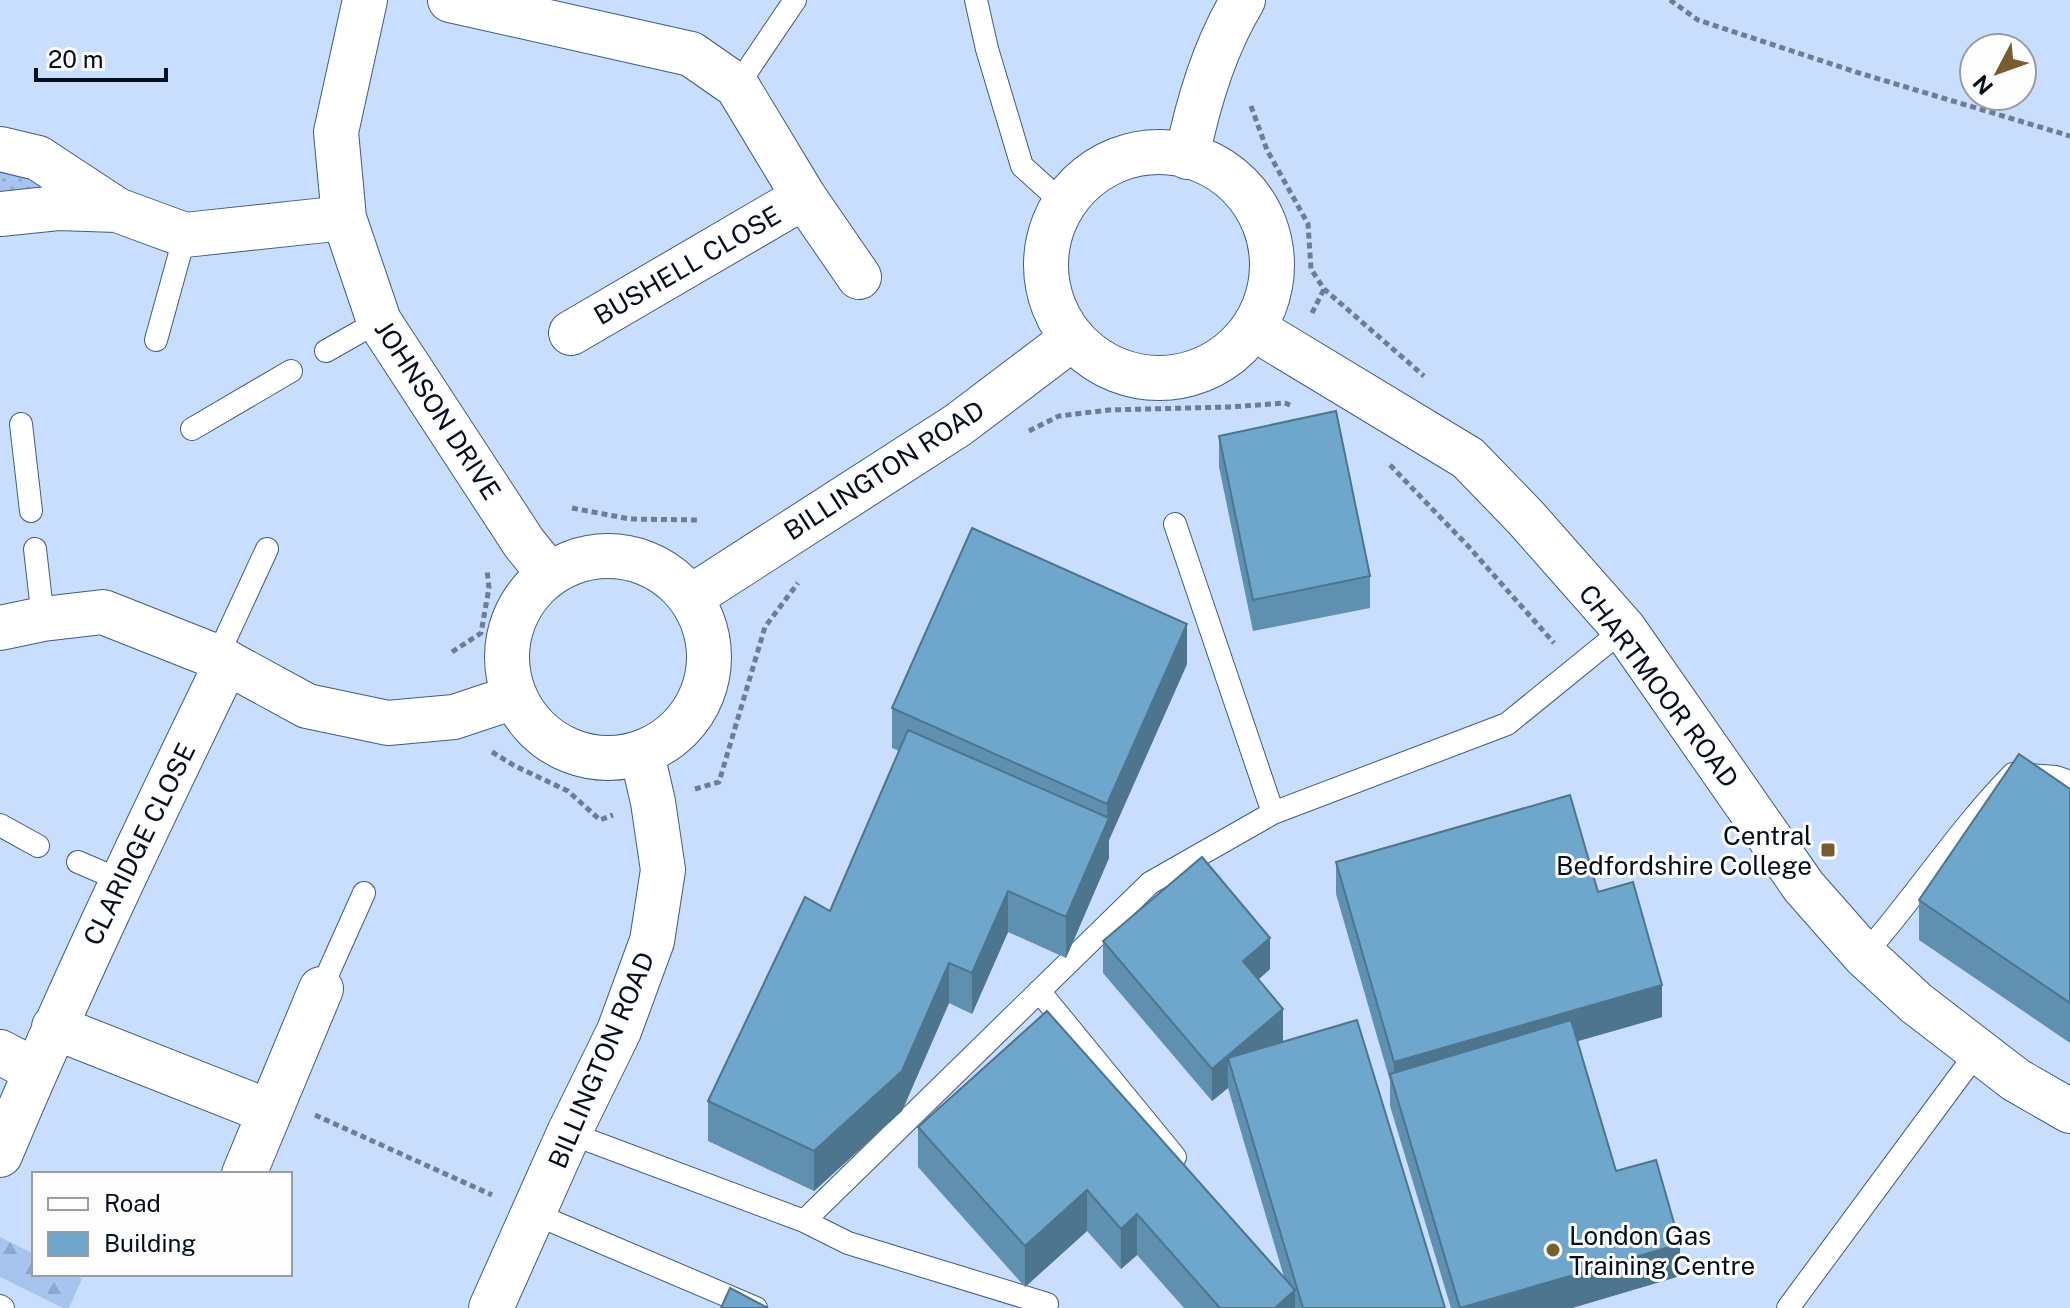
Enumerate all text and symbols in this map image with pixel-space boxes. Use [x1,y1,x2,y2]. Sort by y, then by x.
scale bar [36,32,166,82]
north arrow [1958,32,2038,112]
text: 20 m [48,45,104,73]
text: N [1967,70,1998,100]
street label: BUSHELL CLOSE [588,199,786,331]
street label: JOHNSON DRIVE [369,315,507,505]
street label: BILLINGTON ROAD [778,394,990,546]
street label: CHARTMOOR ROAD [1573,578,1745,794]
street label: CLARIDGE CLOSE [77,738,201,950]
place label: Central Bedfordshire College [1556,820,1812,881]
marker: Central Bedfordshire College [1819,841,1837,859]
street label: BILLINGTON ROAD [541,947,661,1173]
legend [32,1172,292,1276]
text: Road [104,1189,161,1217]
place label: London Gas Training Centre [1569,1220,1755,1281]
text: Building [104,1229,196,1257]
marker: London Gas Training Centre [1544,1241,1562,1259]

